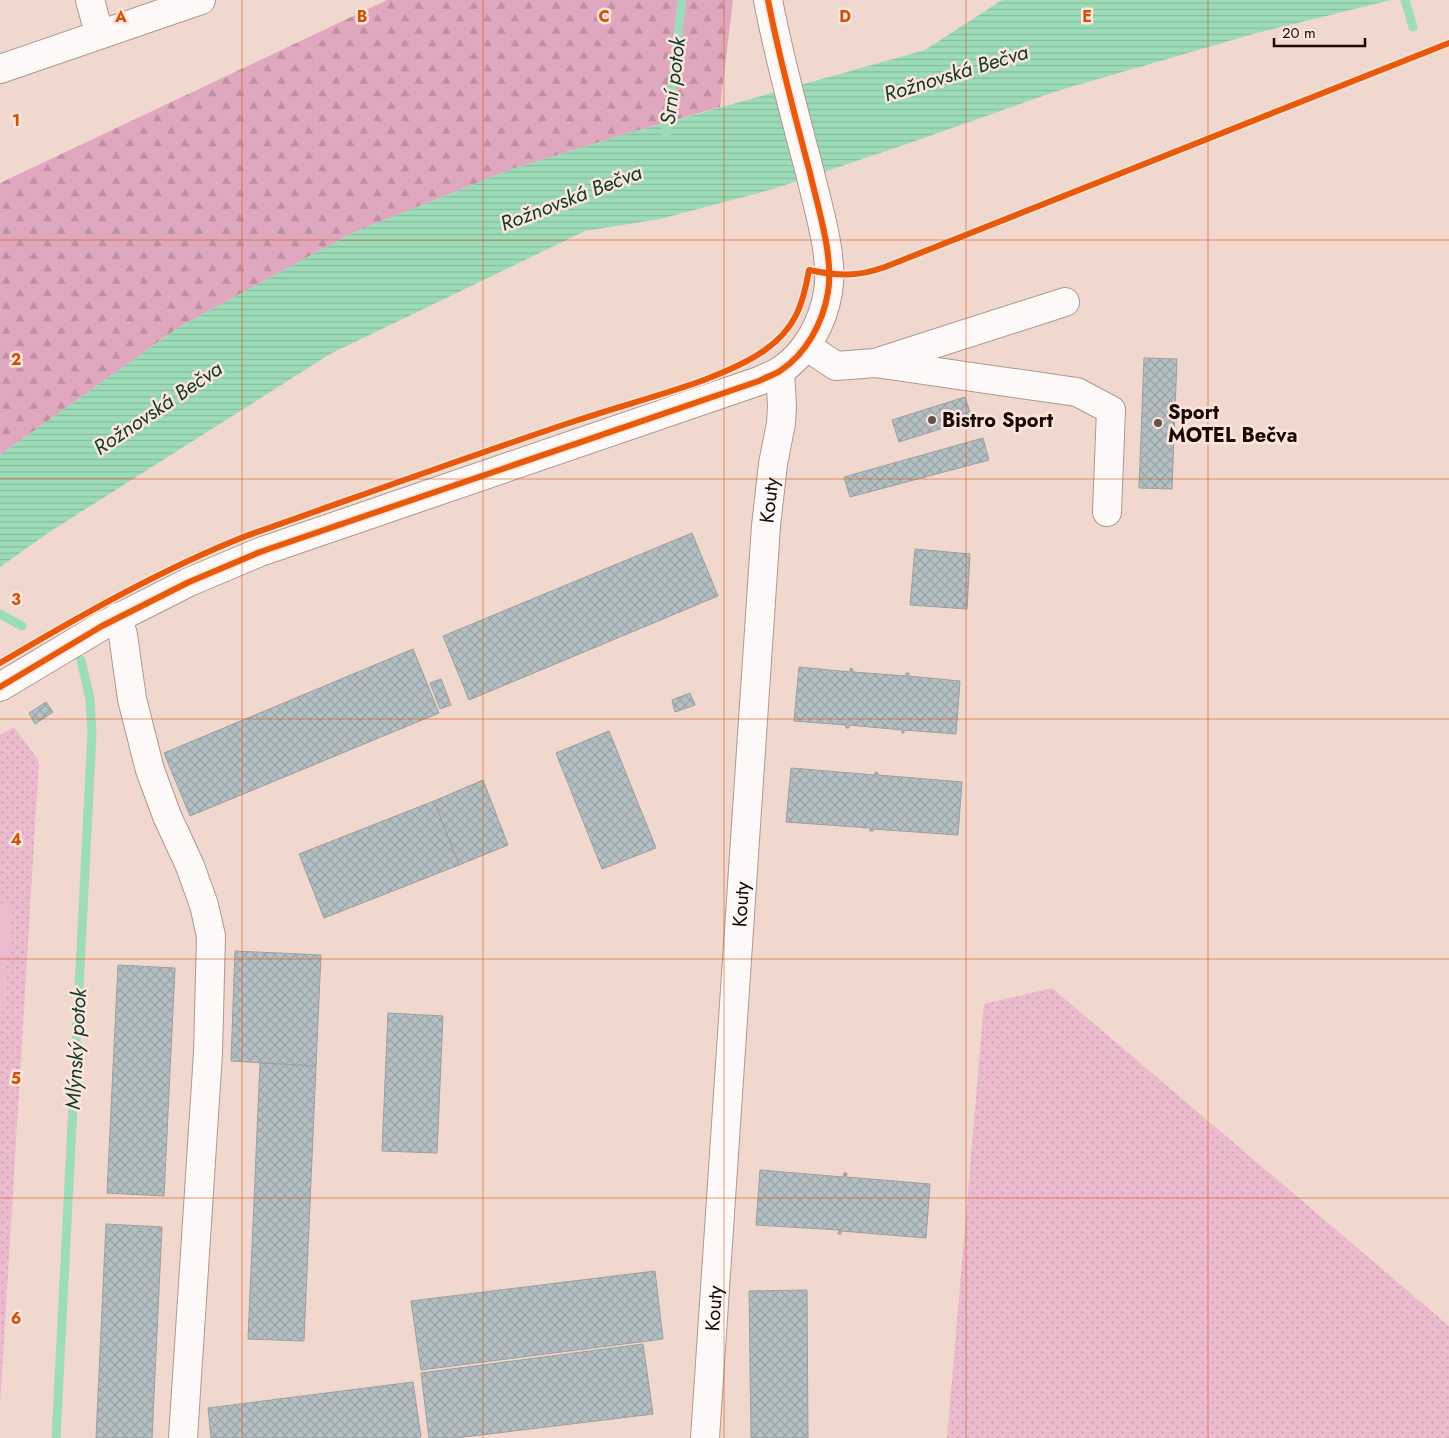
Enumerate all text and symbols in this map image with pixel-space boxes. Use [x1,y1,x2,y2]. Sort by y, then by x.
text: A [114,5,127,28]
text: B [357,5,367,28]
text: C [598,5,610,28]
text: D [839,5,851,28]
text: E [1082,5,1092,28]
scale bar [1274,15,1365,47]
text: 20 m [1282,22,1316,44]
water label: Srní potok [653,34,693,127]
water label: Rožnovská Bečva [880,37,1032,109]
text: 1 [12,109,20,132]
water label: Rožnovská Bečva [496,157,647,239]
text: 2 [11,348,21,371]
water label: Rožnovská Bečva [88,353,229,462]
place label: Sport MOTEL Bečva [1168,398,1297,450]
place label: Bistro Sport [942,406,1054,435]
marker: Bistro Sport [926,414,938,426]
marker: Sport MOTEL Bečva [1152,417,1164,429]
street label: Kouty [752,476,786,525]
text: 3 [11,588,21,611]
text: 4 [10,828,22,851]
street label: Kouty [725,880,757,928]
water label: Mlýnský potok [58,987,94,1110]
text: 5 [11,1067,21,1090]
street label: Kouty [698,1284,730,1332]
text: 6 [11,1307,21,1330]

